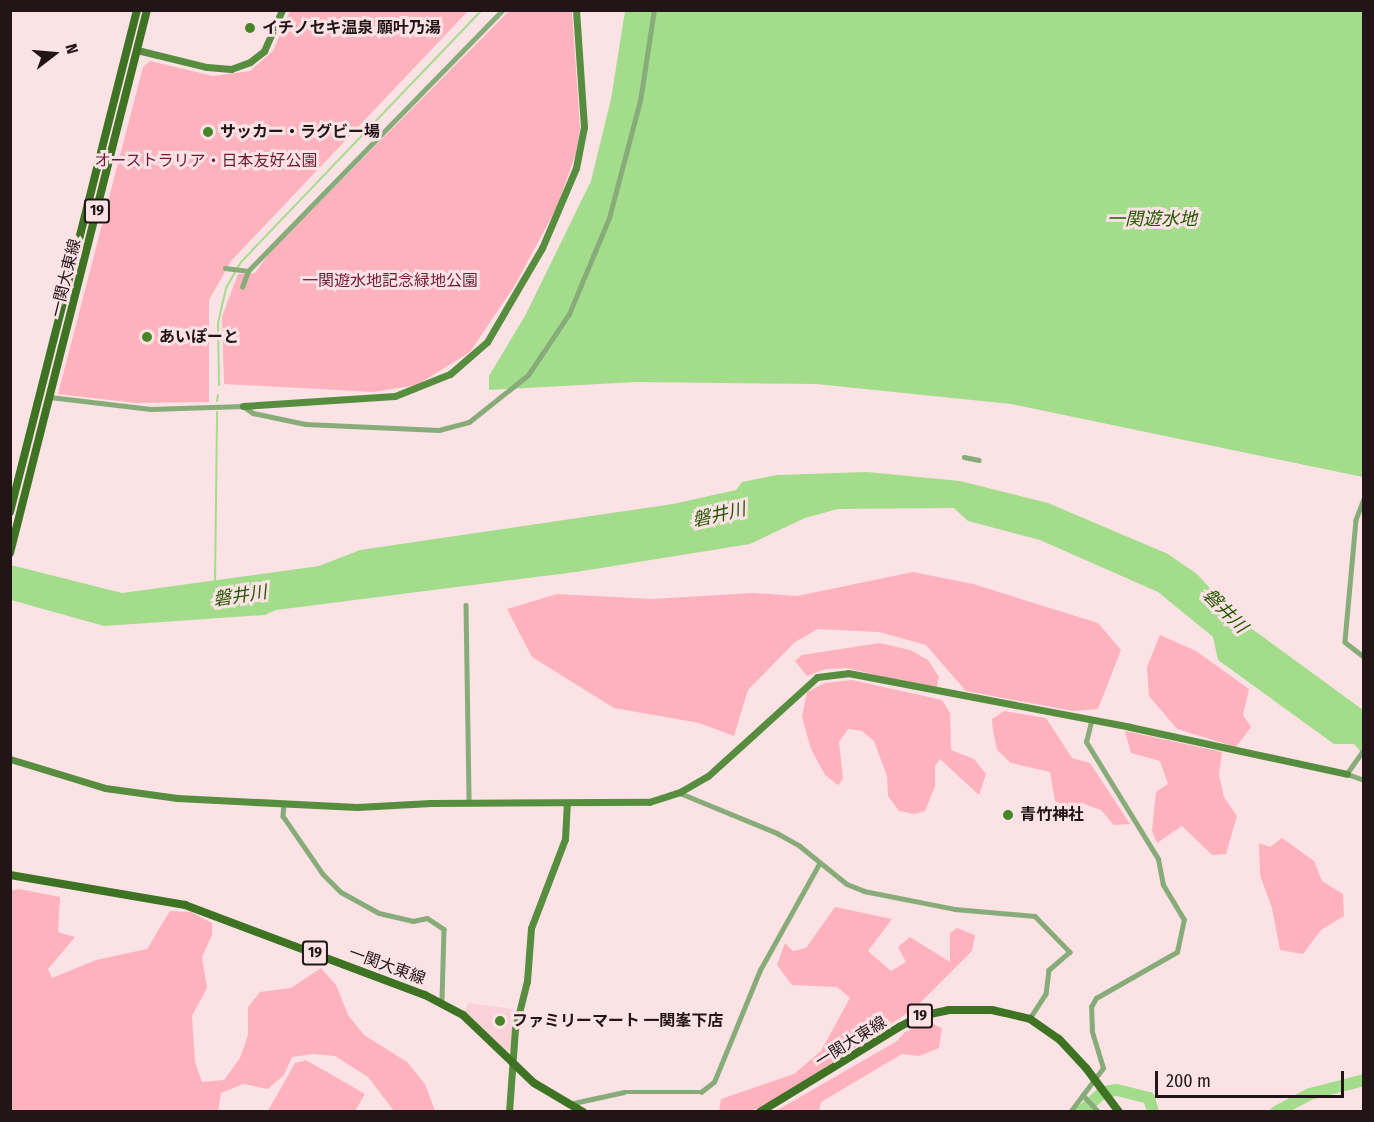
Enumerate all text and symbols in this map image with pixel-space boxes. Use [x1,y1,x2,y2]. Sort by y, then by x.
place label: イチノセキ温泉 願叶乃湯 [262,18,441,38]
marker: イチノセキ温泉 願叶乃湯 [243,21,257,35]
north arrow [24,24,84,84]
text: N [61,42,82,56]
place label: サッカー・ラグビー場 [220,122,380,142]
marker: サッカー・ラグビー場 [201,125,215,139]
park label: オーストラリア・日本友好公園 [94,151,318,171]
road number: 19 [84,199,110,223]
water label: 一関遊水地 [1107,208,1197,230]
street label: 一関大東線 [47,237,85,319]
park label: 一関遊水地記念緑地公園 [302,271,478,291]
place label: あいぽーと [159,327,239,347]
marker: あいぽーと [140,330,154,344]
water label: 磐井川 [690,498,748,532]
water label: 磐井川 [212,581,268,611]
water label: 磐井川 [1198,584,1252,638]
place label: 青竹神社 [1020,805,1084,825]
marker: 青竹神社 [1001,808,1015,822]
road number: 19 [302,941,328,965]
street label: 一関大東線 [346,943,428,989]
road number: 19 [906,1004,934,1028]
place label: ファミリーマート 一関峯下店 [512,1011,723,1031]
street label: 一関大東線 [812,1013,890,1071]
marker: ファミリーマート 一関峯下店 [493,1014,507,1028]
scale bar [1158,1059,1347,1097]
text: 200 m [1166,1070,1211,1092]

